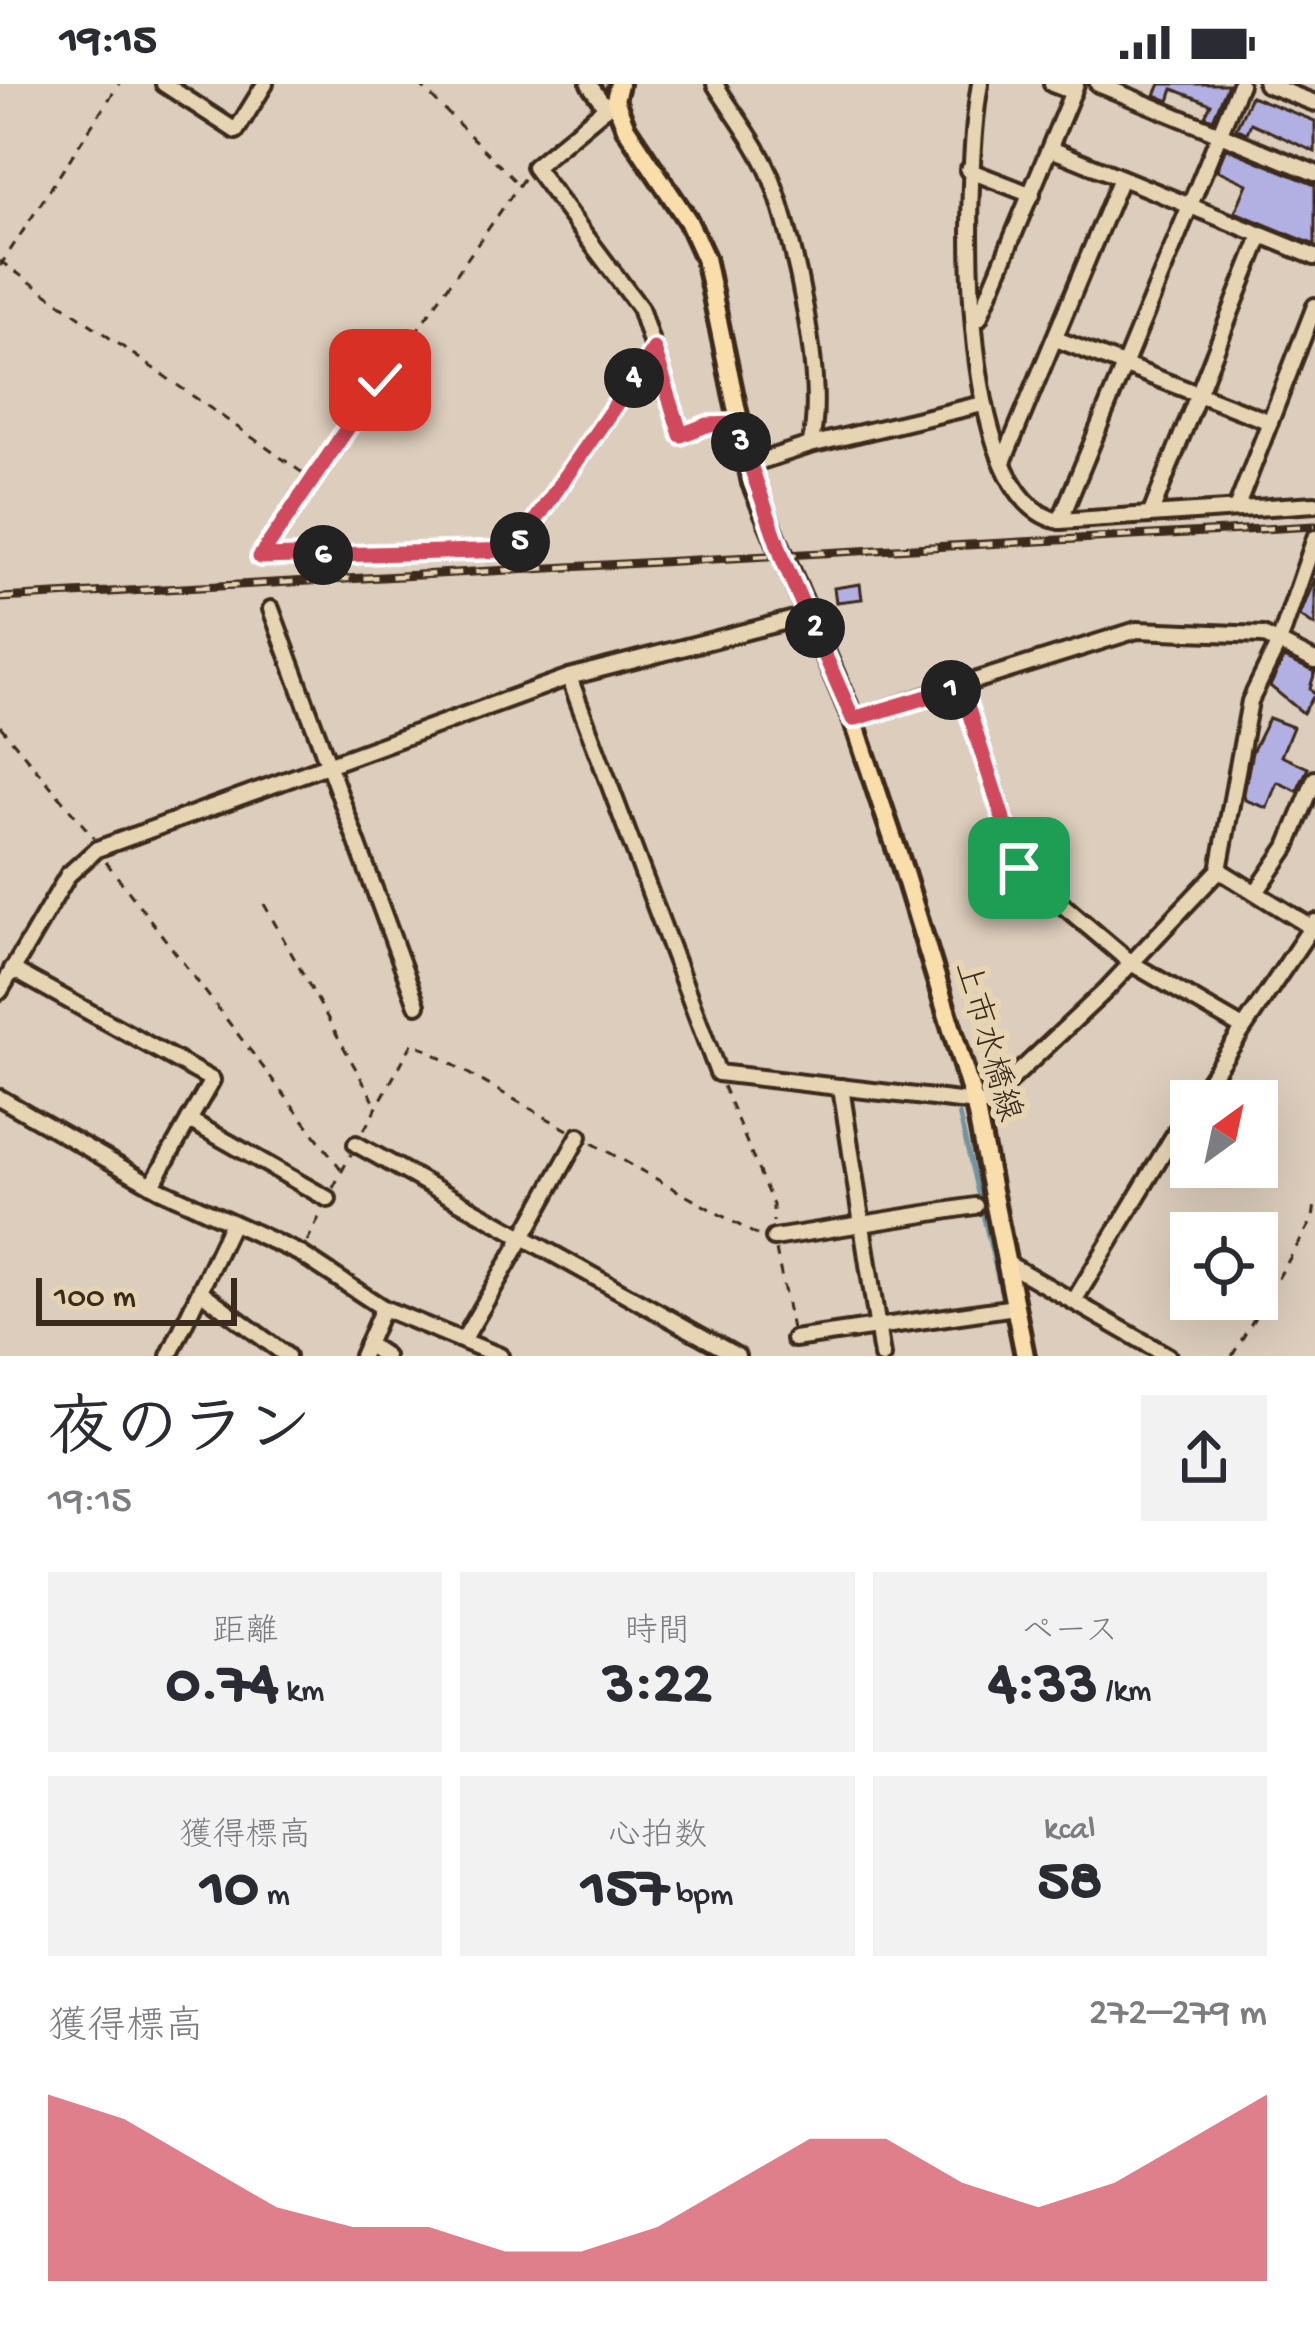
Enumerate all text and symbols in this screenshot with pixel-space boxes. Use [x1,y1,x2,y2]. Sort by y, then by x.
text: 19:15 [60,16,157,69]
pin [329,329,431,431]
icon: check [347,347,413,413]
pin: 4 [604,348,664,408]
text: 4 [626,359,642,397]
pin: 3 [711,412,771,472]
text: 3 [732,423,750,461]
pin: 5 [490,512,550,572]
text: 5 [511,523,529,561]
pin: 6 [293,525,353,585]
text: 6 [315,536,331,574]
pin: 2 [785,598,845,658]
text: 2 [807,609,823,647]
pin: 1 [921,660,981,720]
text: 1 [944,671,958,709]
pin [968,817,1070,919]
icon: arrive [986,835,1052,901]
street label: 上市水橋線 [944,957,1028,1127]
north arrow [1170,1080,1278,1188]
map controls [1170,1080,1278,1320]
button: locate [1170,1212,1278,1320]
scale bar [36,1272,237,1325]
text: 100 m [54,1280,136,1318]
button: share [1141,1395,1267,1521]
text: 夜のラン [48,1396,312,1474]
text: 19:15 [48,1480,132,1526]
text: 距離 [212,1615,278,1653]
text: 時間 [624,1615,690,1653]
text: ペース [1021,1615,1118,1653]
text: 0.74 [166,1653,278,1723]
text: 3:22 [603,1653,712,1723]
text: 4:33 [988,1653,1098,1723]
text: km [278,1674,324,1712]
text: /km [1098,1674,1152,1712]
text: kcal [1044,1812,1096,1850]
text: 獲得標高 [179,1819,311,1857]
text: 心拍数 [608,1819,707,1857]
text: 58 [1038,1850,1102,1920]
text: 10 [200,1857,259,1927]
text: 157 [582,1857,669,1927]
text: m [259,1878,290,1916]
text: bpm [669,1878,733,1916]
text: 272–279 m [1089,1992,1267,2038]
text: 獲得標高 [48,2007,204,2053]

